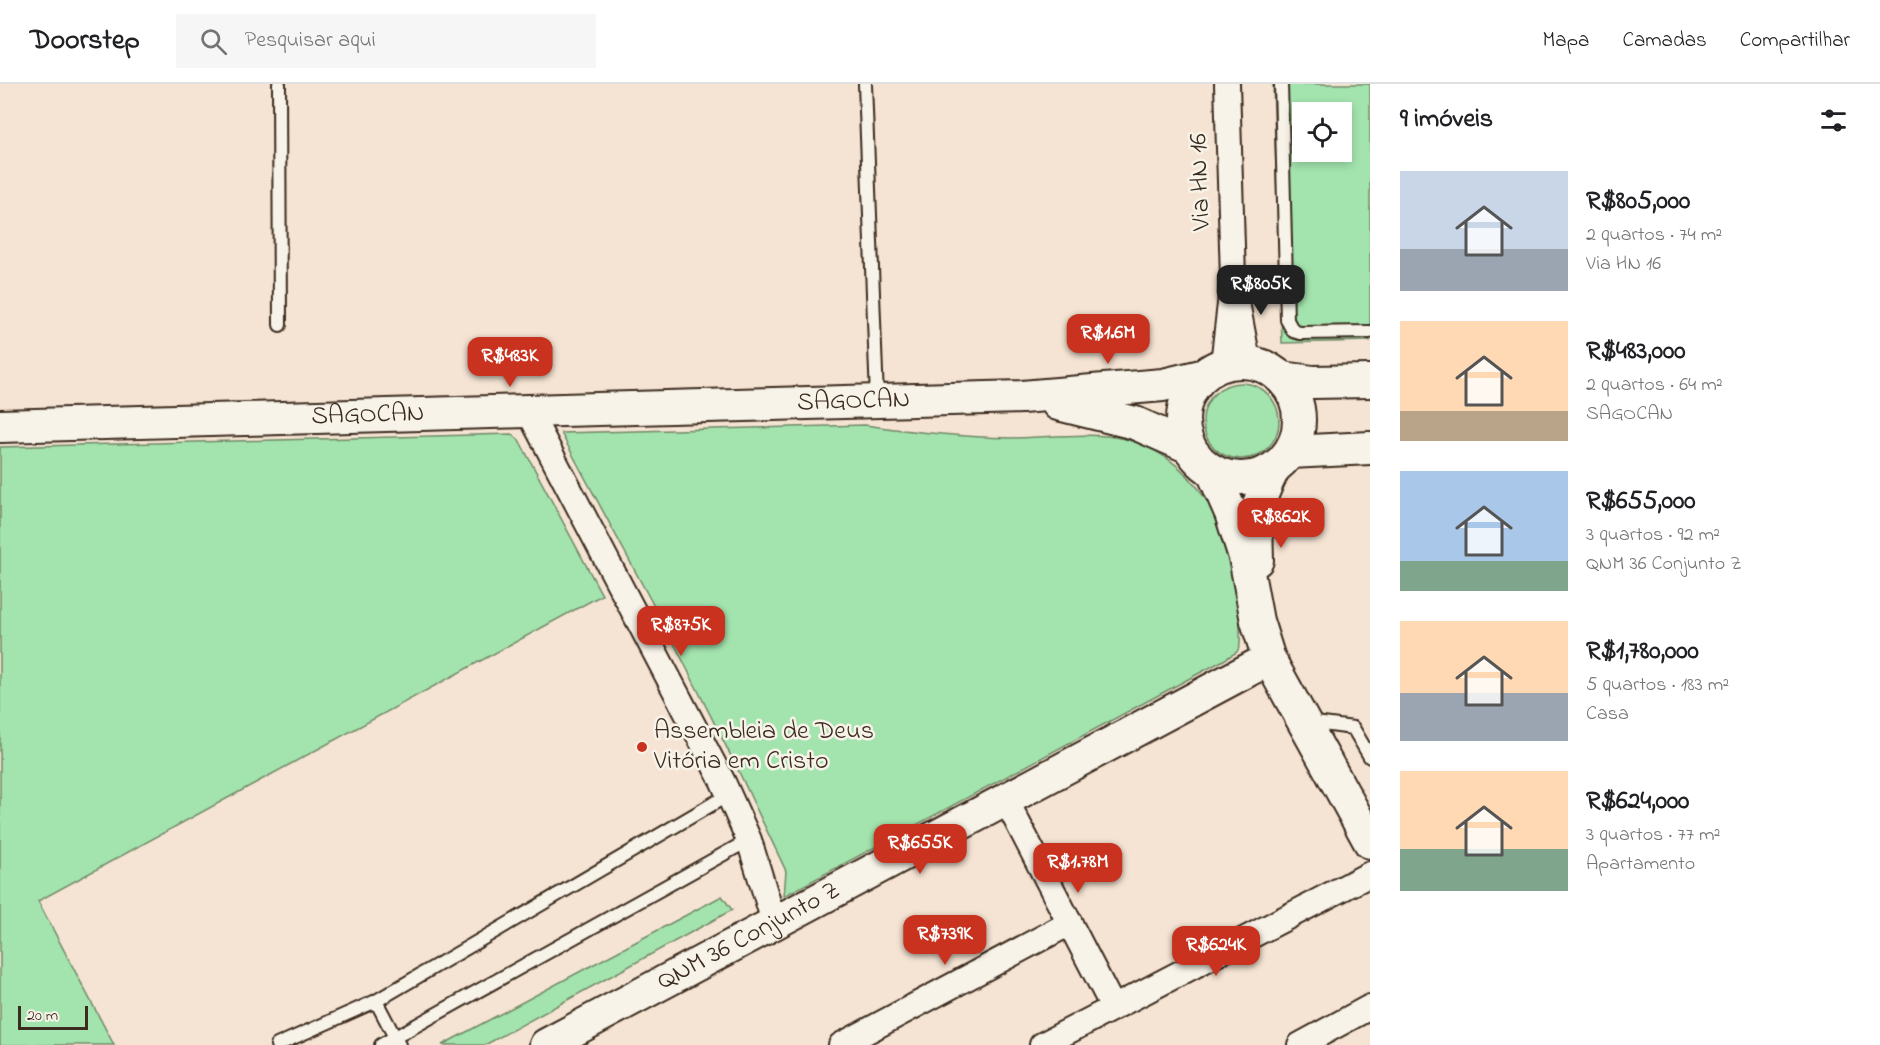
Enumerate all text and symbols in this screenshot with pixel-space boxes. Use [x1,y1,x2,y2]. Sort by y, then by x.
search box [176,14,596,68]
text: Doorstep [30,21,140,62]
icon: search [197,25,230,58]
text: Pesquisar aqui [245,25,376,57]
text: Mapa [1543,26,1589,56]
text: Camadas [1622,26,1707,56]
text: Compartilhar [1740,26,1850,56]
text: 9 imóveis [1400,101,1493,139]
map controls [1292,102,1352,162]
button: locate [1292,102,1352,162]
icon: filters [1817,104,1850,137]
street label: Via HN 16 [1180,133,1222,232]
text: R$805,000 [1586,183,1690,221]
icon: home [1448,195,1520,267]
text: 2 quartos · 74 m² [1586,221,1722,250]
text: Via HN 16 [1586,250,1661,279]
pin: R$805K [1212,265,1310,316]
text: R$805K [1231,270,1291,299]
pin: R$1.6M [1059,314,1157,365]
text: R$1.6M [1081,319,1135,348]
text: R$483,000 [1586,333,1685,371]
pin: R$483K [461,337,559,388]
text: R$483K [482,342,538,371]
icon: home [1448,345,1520,417]
text: 2 quartos · 64 m² [1586,371,1723,400]
street label: SAGOCAN [797,381,911,422]
street label: SAGOCAN [311,395,425,436]
text: SAGOCAN [1586,400,1673,429]
text: R$655,000 [1586,483,1695,521]
icon: home [1448,495,1520,567]
pin: R$862K [1232,498,1330,549]
text: R$862K [1251,503,1311,532]
text: 3 quartos · 92 m² [1586,521,1720,550]
text: QNM 36 Conjunto Z [1586,550,1742,579]
pin: R$875K [632,606,730,657]
text: R$875K [651,611,711,640]
text: R$1,780,000 [1586,633,1699,671]
icon: home [1448,645,1520,717]
text: 5 quartos · 183 m² [1586,671,1729,700]
text: Casa [1586,700,1629,729]
place label: Assembleia de Deus Vitória em Cristo [653,713,874,781]
marker: Assembleia de Deus Vitória em Cristo [635,740,649,754]
text: R$624,000 [1586,783,1689,821]
icon: home [1448,795,1520,867]
text: 3 quartos · 77 m² [1586,821,1720,850]
pin: R$655K [871,824,969,875]
text: R$655K [888,829,952,858]
pin: R$1.78M [1023,843,1133,894]
text: R$1.78M [1047,848,1109,877]
text: Apartamento [1586,850,1695,879]
street label: QNM 36 Conjunto Z [651,872,847,1001]
pin: R$739K [896,915,994,966]
text: R$739K [917,920,973,949]
pin: R$624K [1167,926,1265,977]
text: R$624K [1186,931,1246,960]
scale bar [18,1003,88,1030]
text: 20 m [27,1004,58,1028]

